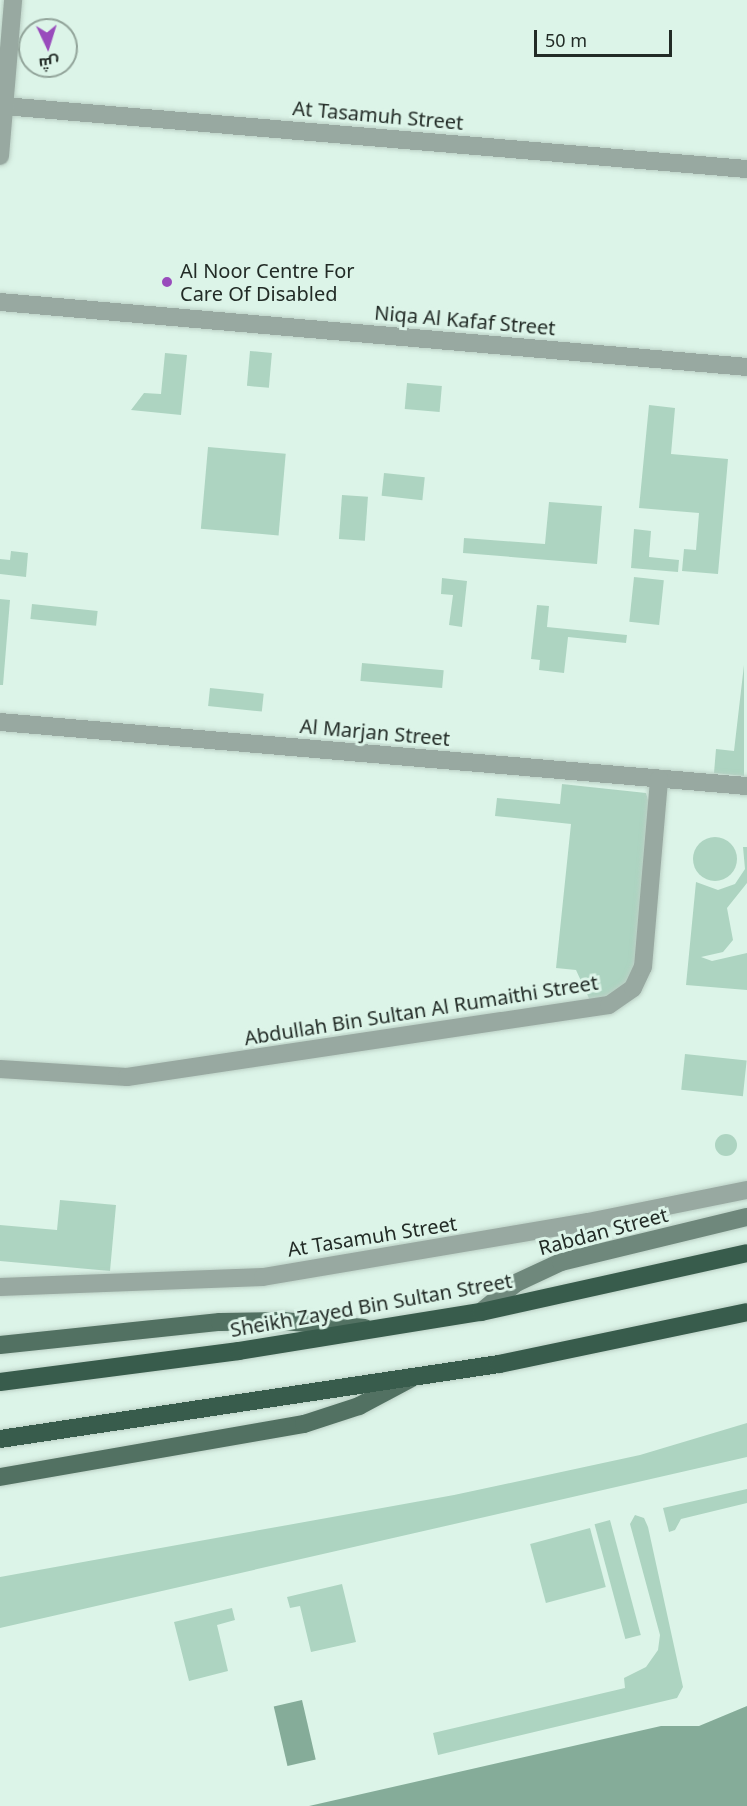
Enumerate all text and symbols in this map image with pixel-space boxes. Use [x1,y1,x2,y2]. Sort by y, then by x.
north arrow [18,18,78,78]
scale bar [537,18,675,56]
text: 50 m [545,28,587,52]
text: ش [38,52,60,76]
street label: At Tasamuh Street [292,96,464,134]
place label: Al Noor Centre For Care Of Disabled [180,258,355,305]
marker: Al Noor Centre For Care Of Disabled [158,273,176,291]
street label: Niqa Al Kafaf Street [373,300,557,340]
street label: Al Marjan Street [299,713,451,751]
street label: Abdullah Bin Sultan Al Rumaithi Street [242,970,600,1050]
street label: Rabdan Street [536,1202,670,1260]
street label: At Tasamuh Street [286,1211,458,1261]
street label: Sheikh Zayed Bin Sultan Street [228,1268,514,1342]

